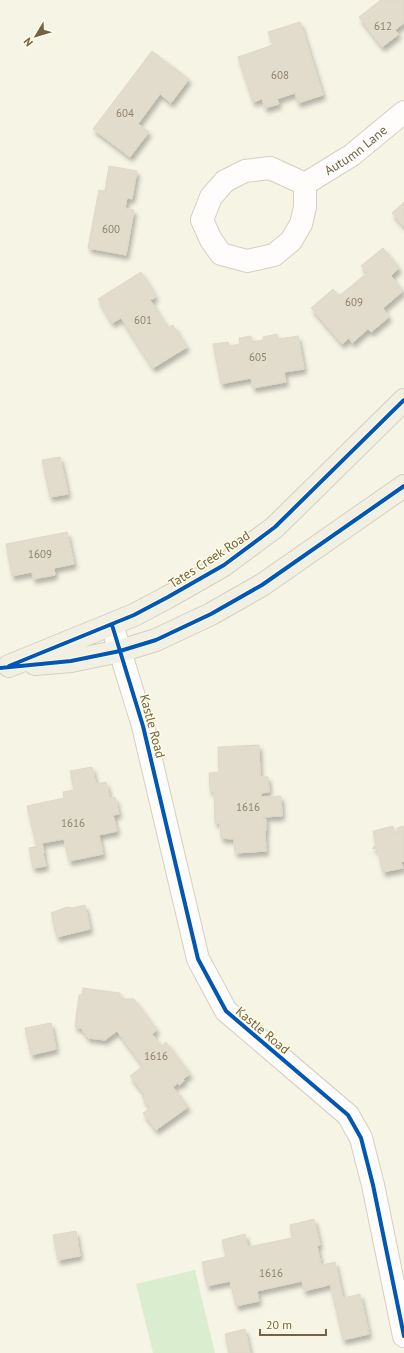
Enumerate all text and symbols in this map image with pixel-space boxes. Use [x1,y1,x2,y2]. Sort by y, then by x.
north arrow [16,16,56,56]
house number: 612 [374,19,392,33]
text: N [20,35,36,49]
house number: 608 [271,68,289,82]
house number: 604 [116,106,134,120]
street label: Autumn Lane [321,122,391,179]
house number: 600 [102,222,120,236]
house number: 609 [345,295,363,309]
house number: 601 [134,313,152,327]
house number: 605 [249,350,267,364]
street label: Tates Creek Road [165,527,253,592]
house number: 1609 [28,547,52,561]
street label: Kastle Road [136,692,169,760]
house number: 1616 [236,800,260,814]
house number: 1616 [61,816,85,830]
street label: Kastle Road [232,1003,293,1058]
house number: 1616 [144,1049,168,1063]
house number: 1616 [259,1266,283,1280]
scale bar [260,1311,326,1337]
text: 20 m [266,1317,292,1332]

